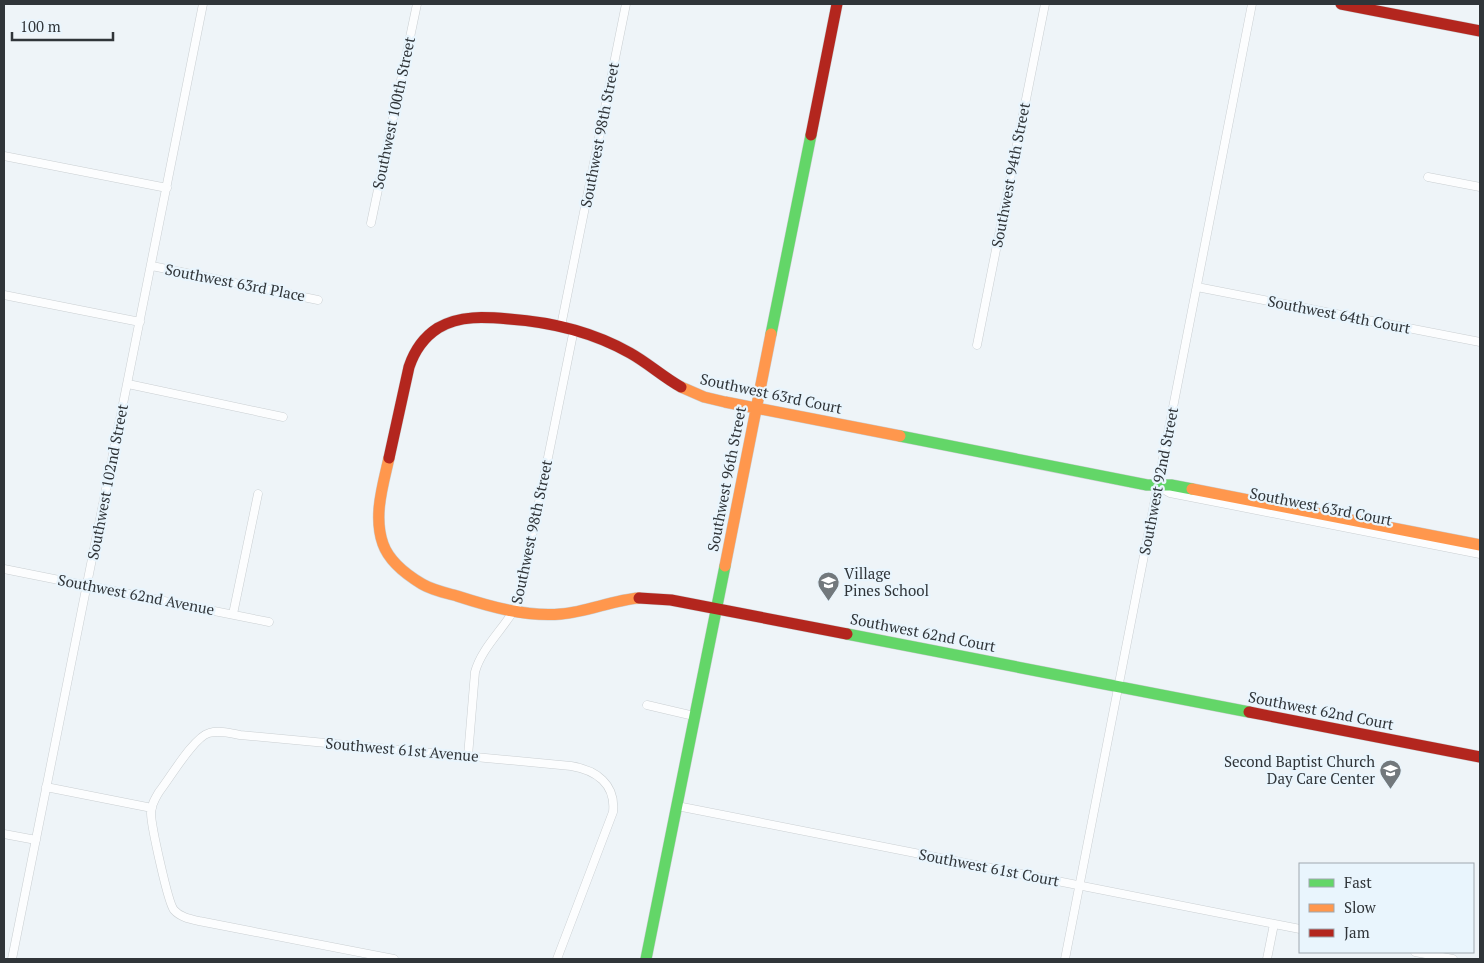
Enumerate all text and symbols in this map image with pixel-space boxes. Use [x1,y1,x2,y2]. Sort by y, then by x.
scale bar [12,10,114,42]
text: 100 m [20,16,61,36]
street label: Southwest 100th Street [367,34,419,191]
street label: Southwest 98th Street [575,60,623,209]
street label: Southwest 94th Street [986,100,1034,249]
street label: Southwest 63rd Place [163,259,307,305]
street label: Southwest 64th Court [1266,290,1413,338]
street label: Southwest 63rd Court [698,368,844,418]
street label: Southwest 102nd Street [82,402,132,561]
street label: Southwest 96th Street [702,404,750,553]
street label: Southwest 92nd Street [1134,405,1182,556]
street label: Southwest 98th Street [506,457,556,606]
street label: Southwest 63rd Court [1248,482,1394,530]
place label: Village Pines School [844,563,929,600]
street label: Southwest 62nd Avenue [56,569,216,619]
school or university icon: Village Pines School [816,571,840,602]
street label: Southwest 62nd Court [849,608,998,656]
street label: Southwest 62nd Court [1247,686,1396,734]
street label: Southwest 61st Avenue [325,732,480,766]
place label: Second Baptist Church Day Care Center [1224,751,1375,788]
school or university icon: Second Baptist Church Day Care Center [1379,759,1403,790]
street label: Southwest 61st Court [917,844,1061,891]
legend [1299,863,1474,953]
text: Fast [1344,872,1372,892]
text: Slow [1344,897,1377,917]
text: Jam [1344,922,1370,942]

